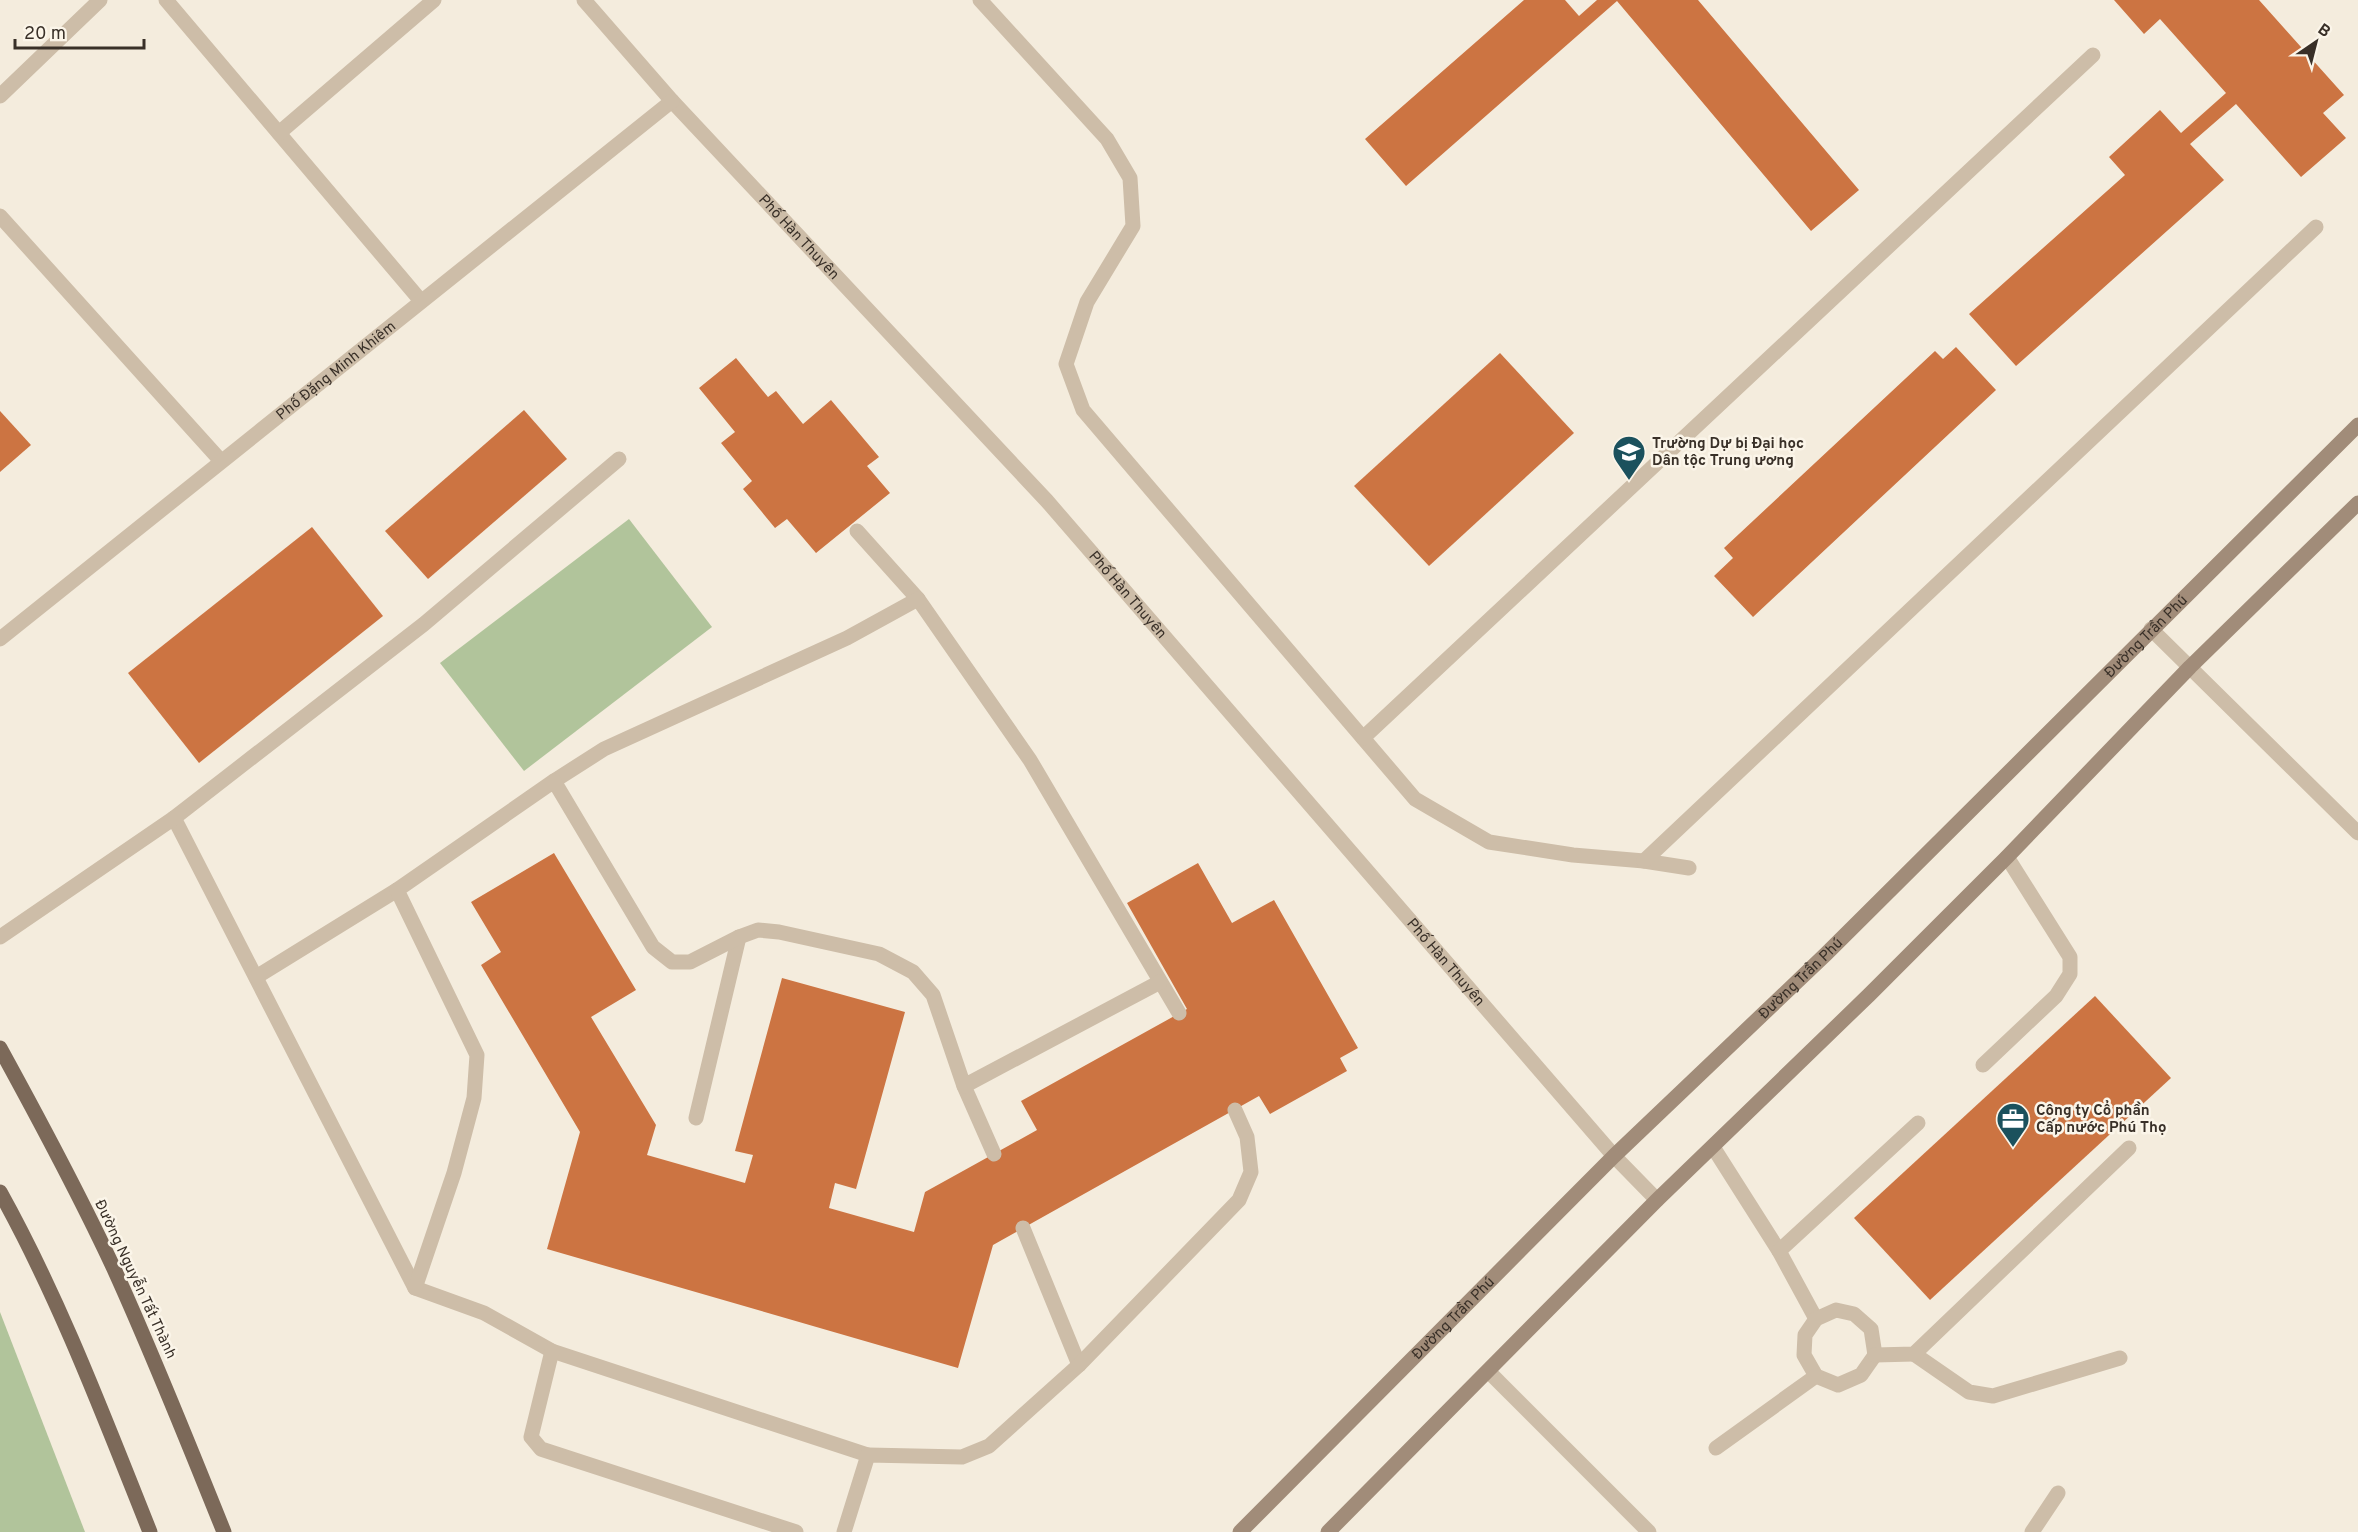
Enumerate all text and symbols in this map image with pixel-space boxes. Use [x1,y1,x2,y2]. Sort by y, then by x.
scale bar [15,12,144,50]
north arrow [2286,12,2346,72]
text: B [2313,20,2334,43]
text: 20 m [24,23,66,46]
street label: Phố Hàn Thuyên [754,191,843,284]
street label: Phố Đặng Minh Khiêm [273,318,400,425]
school or university icon: Trường Dự bị Đại học Dân tộc Trung ương [1611,434,1647,481]
place label: Trường Dự bị Đại học Dân tộc Trung ương [1652,435,1804,471]
street label: Phố Hàn Thuyên [1084,548,1170,643]
street label: Đường Trần Phú [2101,592,2192,683]
street label: Phố Hàn Thuyên [1402,915,1488,1011]
street label: Đường Trần Phú [1755,934,1848,1024]
place label: Công ty Cổ phần Cấp nước Phú Thọ [2036,1100,2167,1138]
office icon: Công ty Cổ phần Cấp nước Phú Thọ [1995,1101,2031,1148]
street label: Đường Nguyễn Tất Thành [89,1196,182,1362]
street label: Đường Trần Phú [1409,1273,1500,1365]

